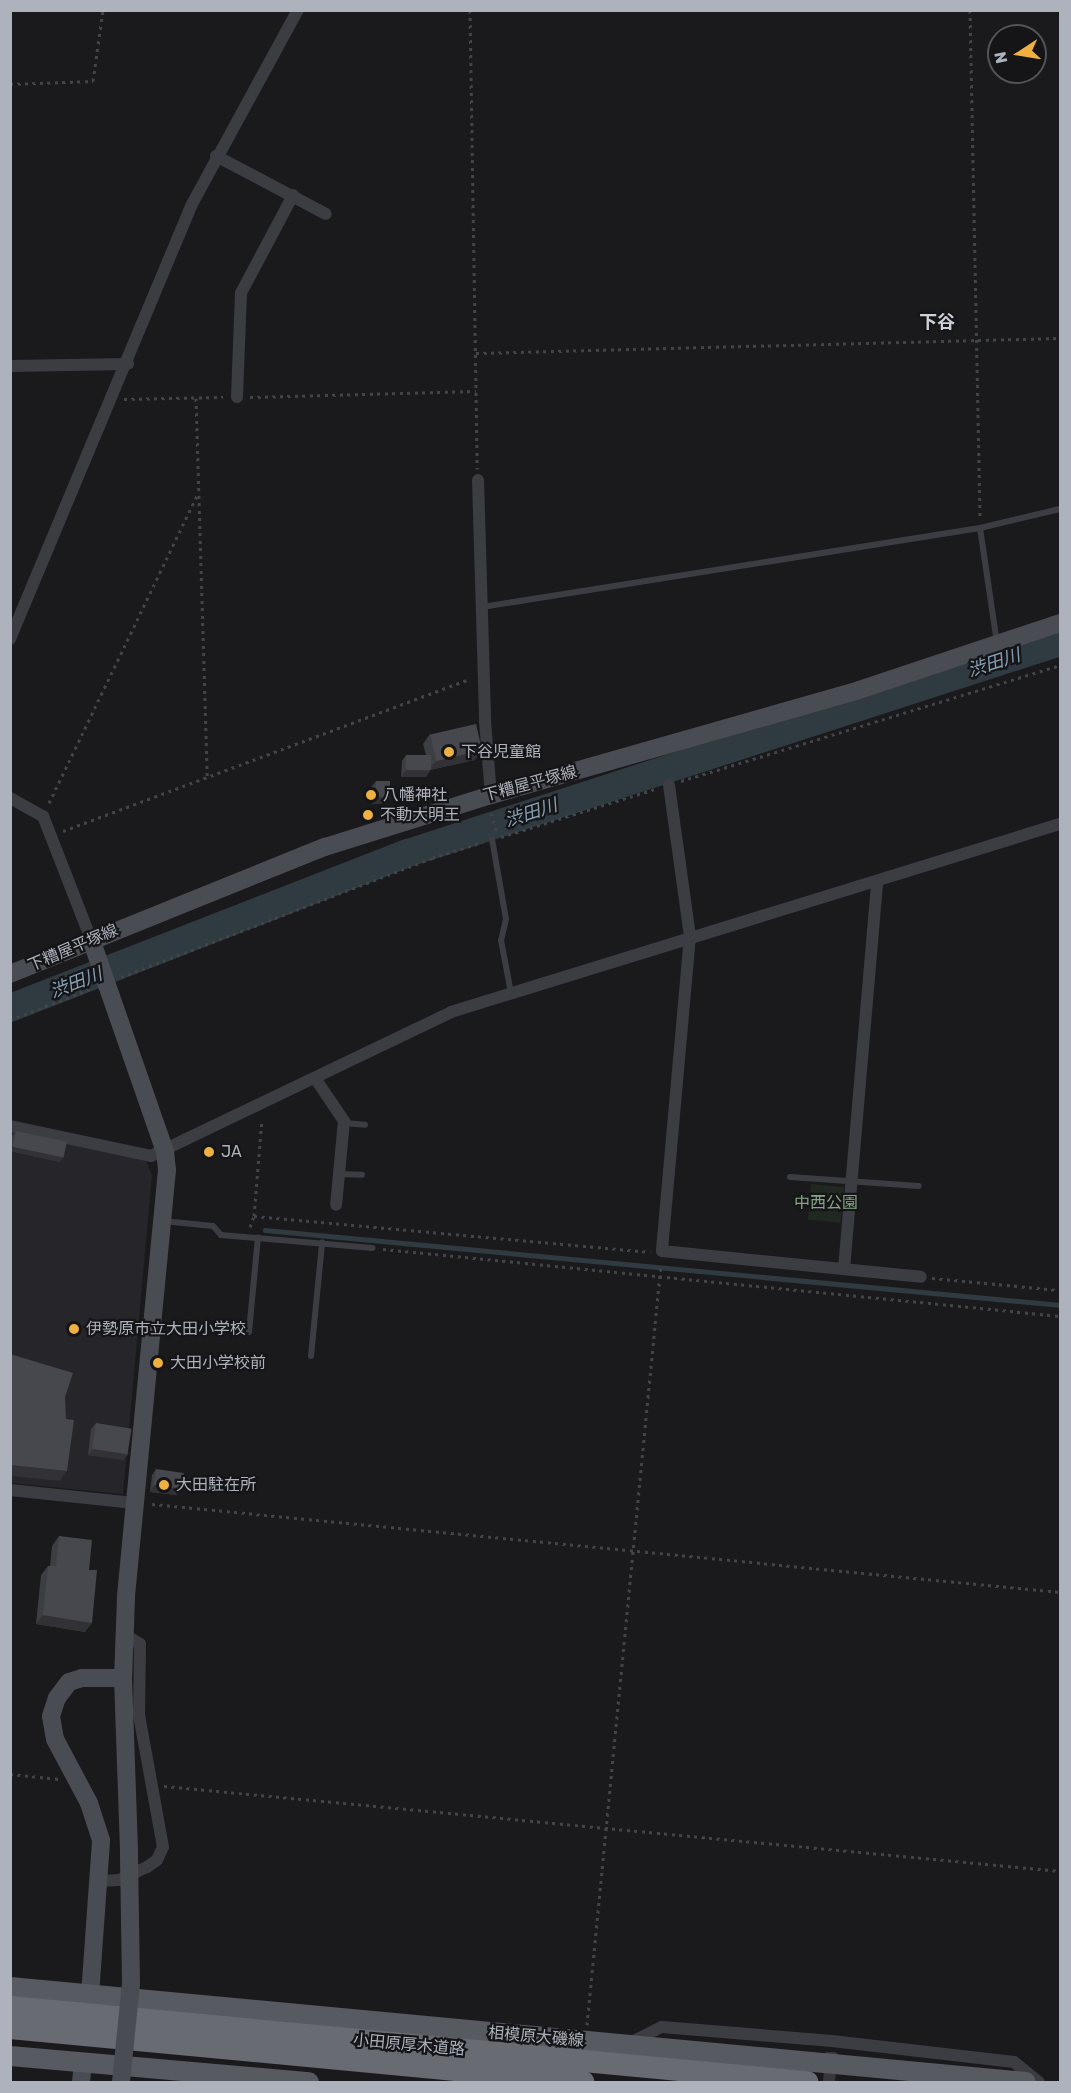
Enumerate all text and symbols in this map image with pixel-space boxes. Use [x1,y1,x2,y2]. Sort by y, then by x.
north arrow [987,24,1047,84]
text: N [990,50,1011,65]
district label: 下谷 [919,311,955,333]
water label: 渋田川 [965,644,1023,682]
place label: 下谷児童館 [461,742,541,762]
marker: 下谷児童館 [442,745,456,759]
street label: 下糟屋平塚線 [481,762,579,806]
place label: 八幡神社 [383,785,447,805]
marker: 八幡神社 [364,788,378,802]
water label: 渋田川 [502,794,560,832]
place label: 不動大明王 [380,805,460,825]
marker: 不動大明王 [361,808,375,822]
street label: 下糟屋平塚線 [25,920,121,976]
water label: 渋田川 [47,963,105,1003]
place label: JA [221,1142,242,1162]
marker: JA [202,1145,216,1159]
park label: 中西公園 [794,1193,858,1213]
place label: 伊勢原市立大田小学校 [86,1319,246,1339]
marker: 伊勢原市立大田小学校 [67,1322,81,1336]
place label: 大田小学校前 [170,1353,266,1373]
marker: 大田小学校前 [151,1356,165,1370]
place label: 大田駐在所 [176,1475,256,1495]
marker: 大田駐在所 [157,1478,171,1492]
street label: 相模原大磯線 [487,2023,585,2051]
street label: 小田原厚木道路 [352,2031,466,2059]

